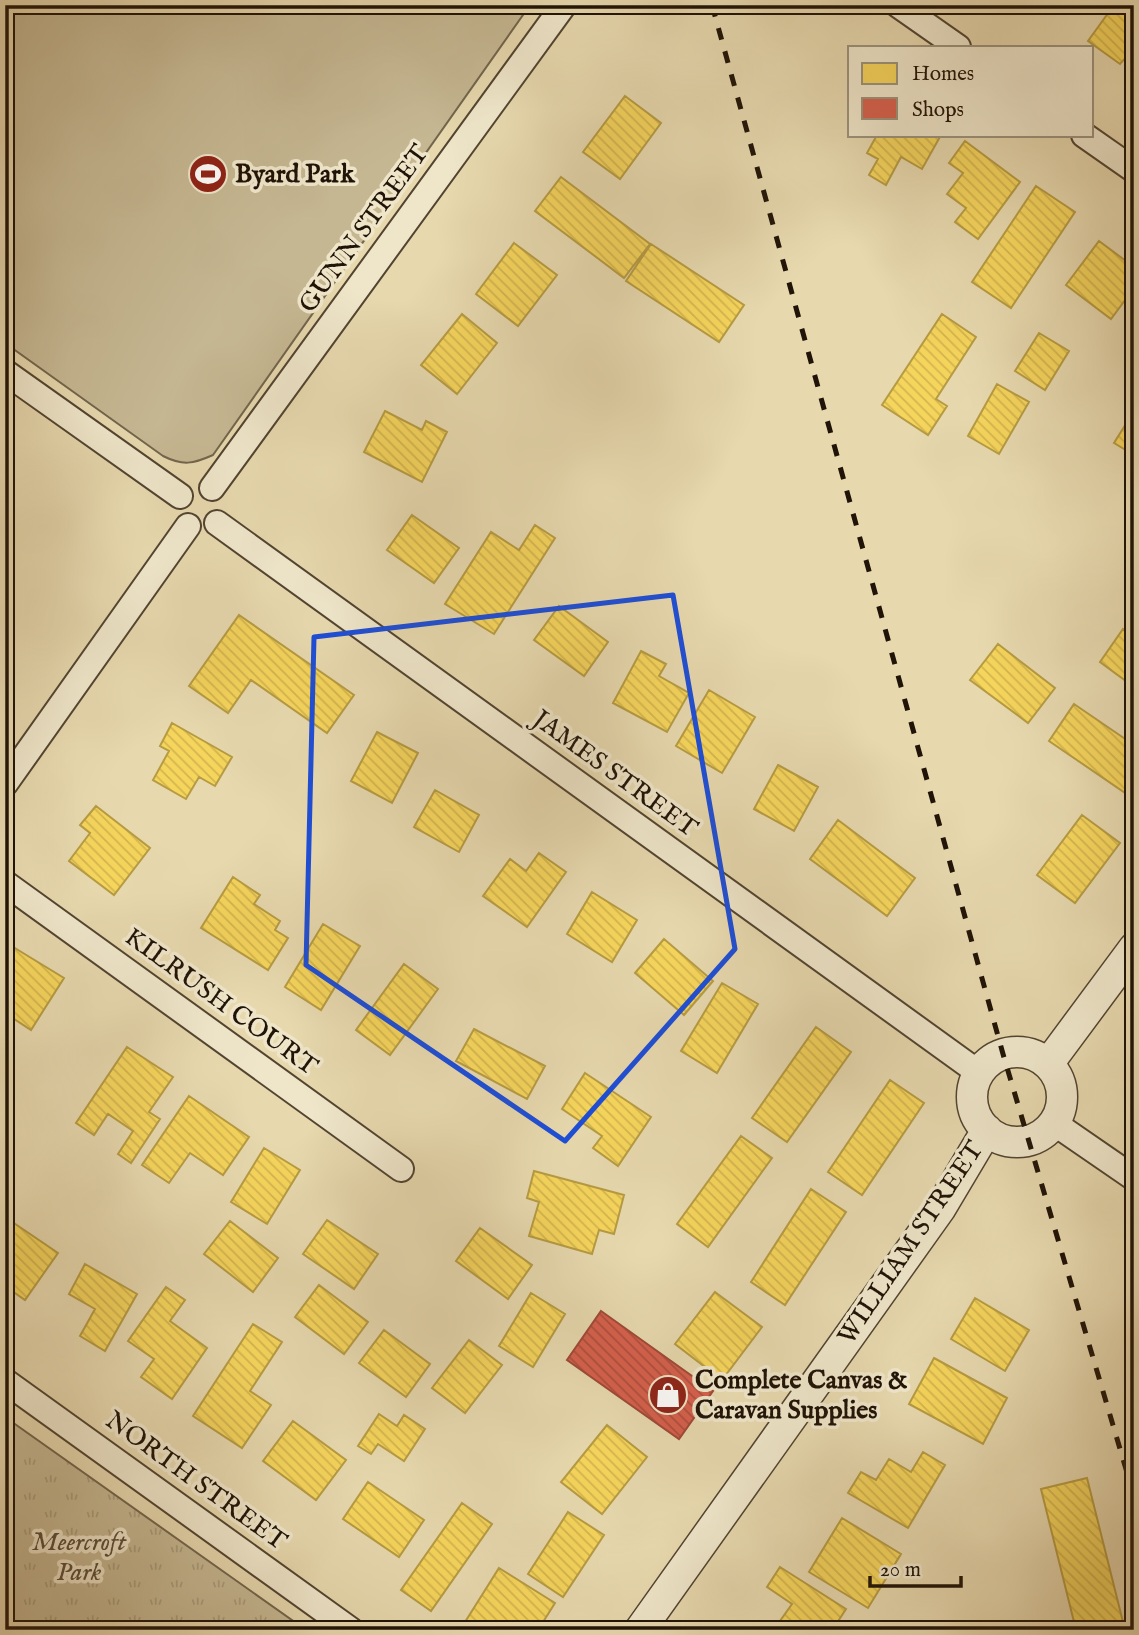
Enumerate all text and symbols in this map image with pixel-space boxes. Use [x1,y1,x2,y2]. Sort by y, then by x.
legend [848,46,1094,136]
text: Homes [912,61,974,88]
text: Shops [912,97,964,124]
street label: GUNN STREET [292,138,436,320]
sports icon: Byard Park [187,153,229,195]
place label: Byard Park [235,158,356,191]
street label: JAMES STREET [524,701,704,845]
street label: KILRUSH COURT [118,921,324,1083]
street label: WILLIAM STREET [831,1135,991,1351]
place label: Complete Canvas & Caravan Supplies [695,1364,908,1427]
shop icon: Complete Canvas & Caravan Supplies [647,1374,689,1416]
street label: NORTH STREET [99,1404,293,1558]
park label: Meercroft Park [32,1526,128,1589]
scale bar [870,1544,960,1588]
text: 20 m [880,1557,921,1584]

